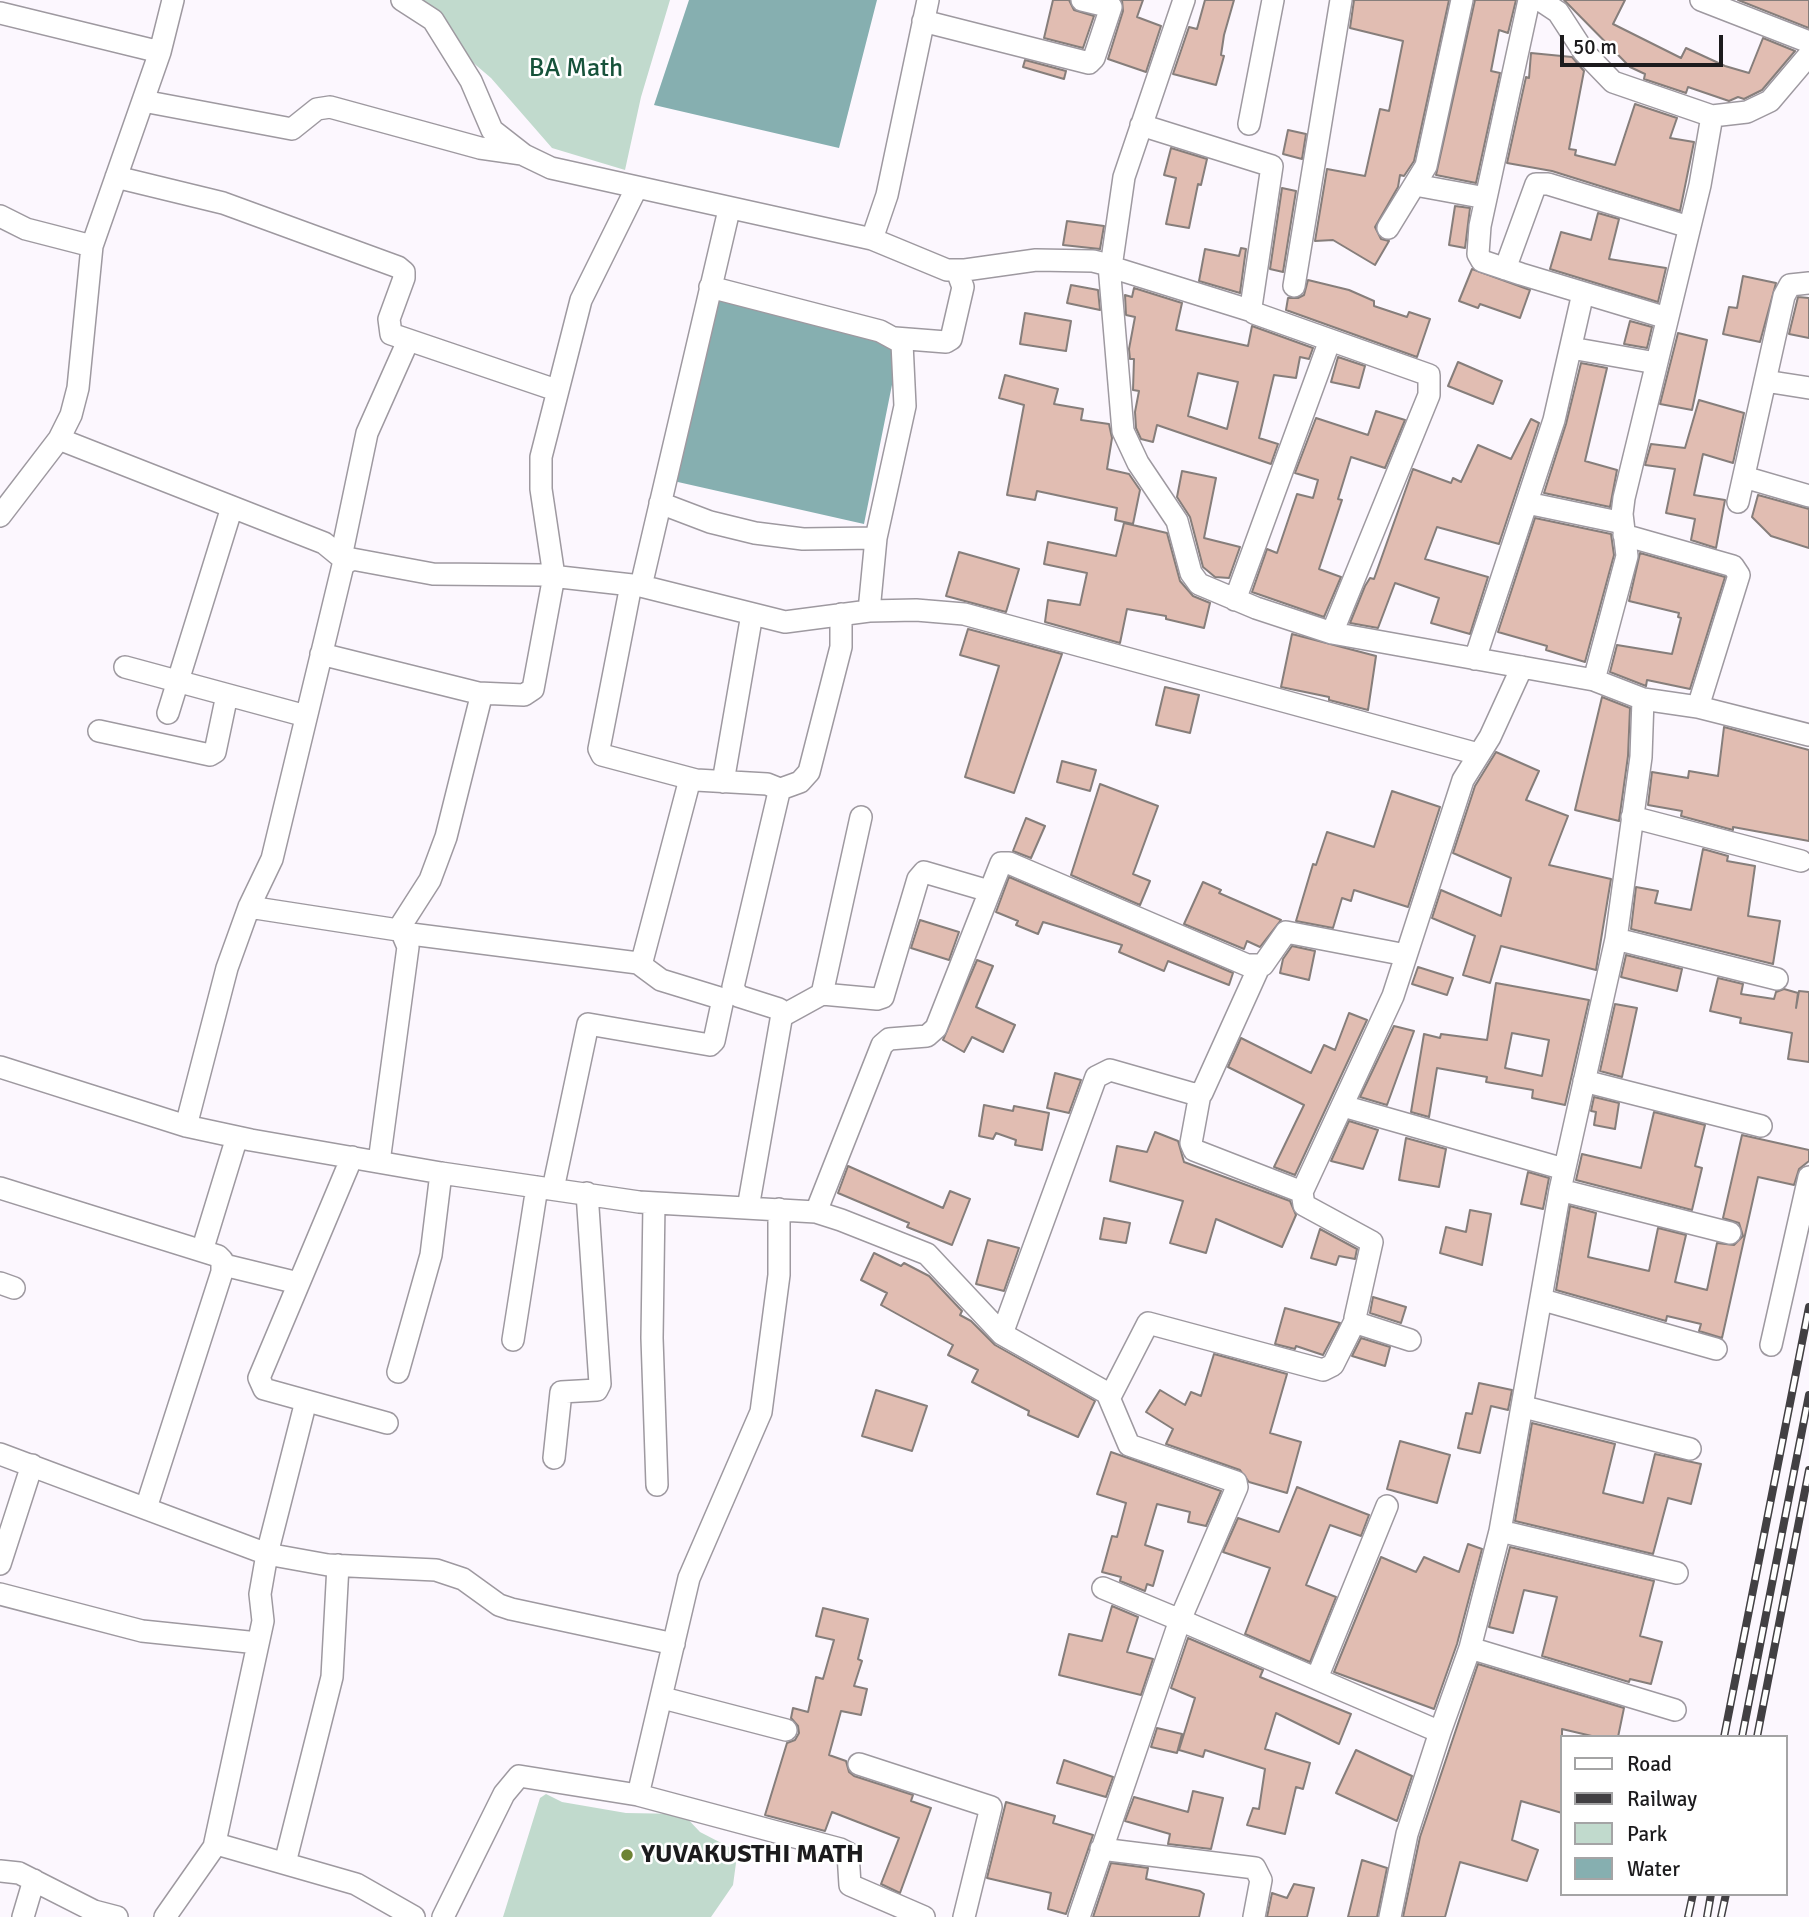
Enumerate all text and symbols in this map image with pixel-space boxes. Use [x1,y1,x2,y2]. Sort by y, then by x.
scale bar [1564,21,1727,65]
text: 50 m [1573,34,1617,60]
park label: BA Math [529,53,623,85]
legend [1560,1735,1788,1896]
text: Road [1627,1751,1672,1777]
text: Railway [1627,1786,1697,1812]
text: Park [1627,1821,1667,1847]
place label: YUVAKUSTHI MATH [641,1839,864,1871]
marker: YUVAKUSTHI MATH [619,1847,635,1863]
text: Water [1627,1856,1680,1882]

